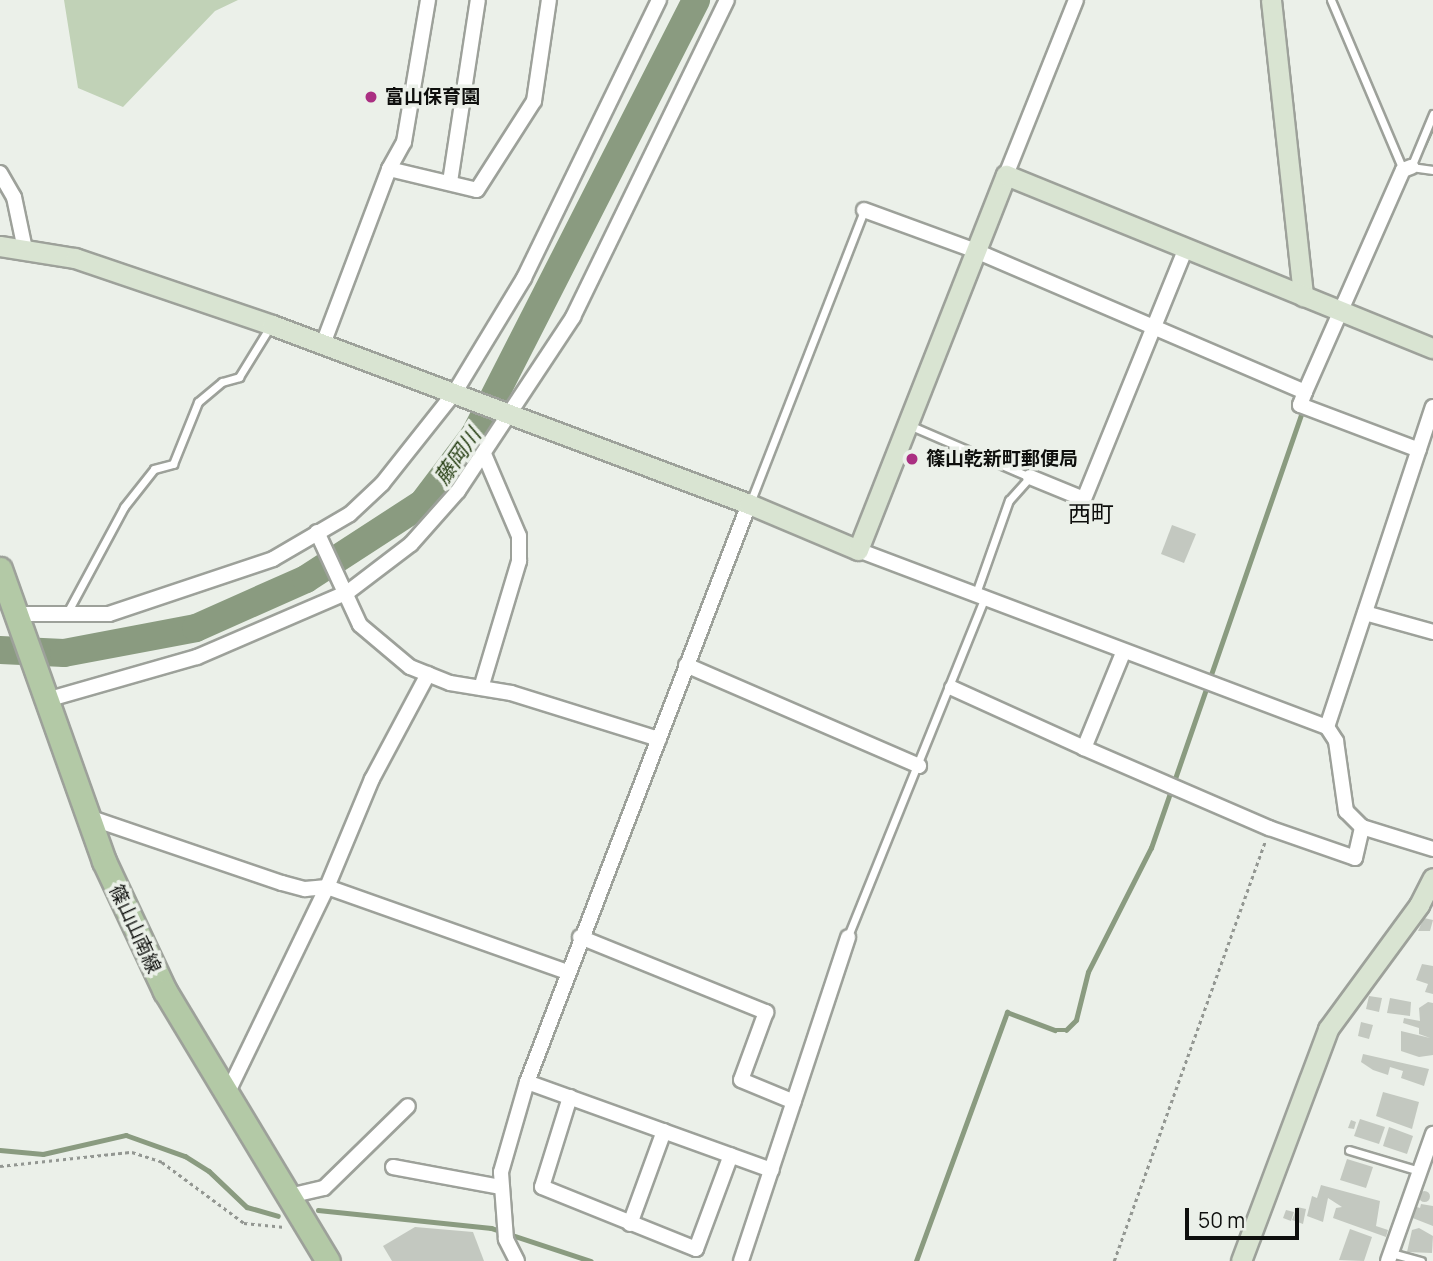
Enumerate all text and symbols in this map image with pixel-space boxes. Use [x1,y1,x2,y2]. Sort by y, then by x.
place label: 富山保育園 [385,86,480,108]
marker: 富山保育園 [363,89,379,105]
water label: 藤岡川 [429,423,485,489]
place label: 篠山乾新町郵便局 [926,448,1078,470]
marker: 篠山乾新町郵便局 [904,451,920,467]
district label: 西町 [1068,499,1114,527]
street label: 篠山山南線 [105,881,165,977]
scale bar [1188,1194,1302,1238]
text: 50 m [1198,1206,1245,1234]

